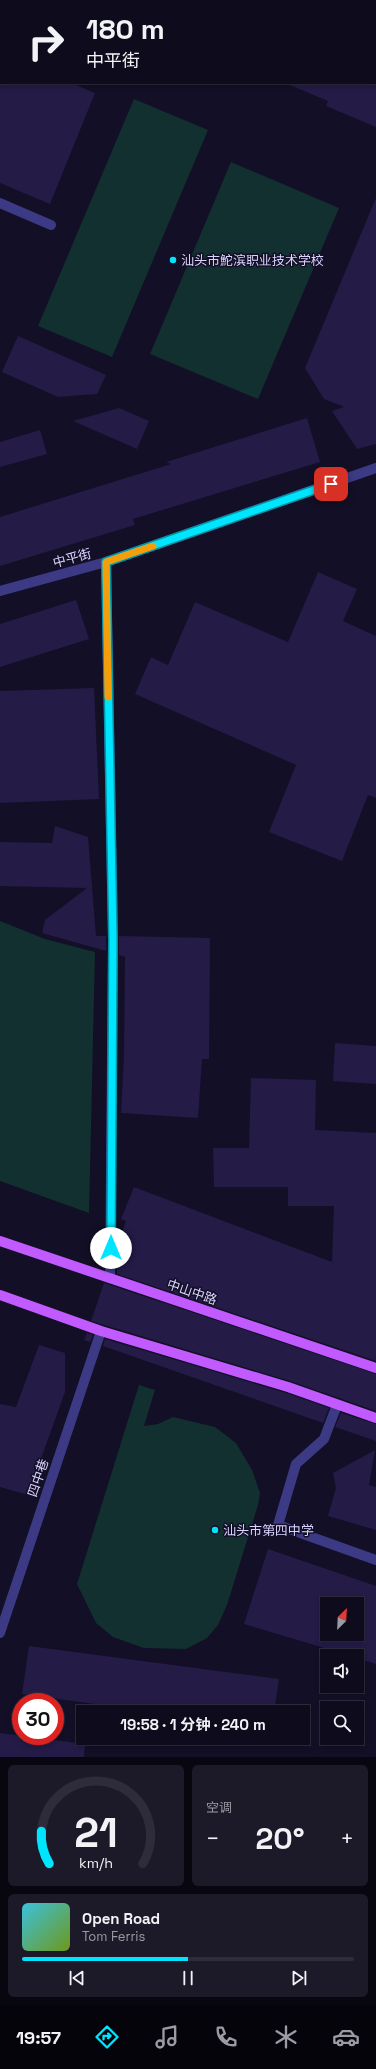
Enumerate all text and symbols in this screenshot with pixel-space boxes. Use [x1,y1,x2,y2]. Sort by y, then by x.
text: 180 m [86,11,165,47]
icon: right [20,16,72,68]
text: 中平街 [86,49,140,72]
place label: 汕头市鮀滨职业技术学校 [181,252,324,269]
marker: 汕头市鮀滨职业技术学校 [168,255,178,265]
pin [314,467,348,501]
icon: arrive [320,473,342,495]
street label: 中平街 [51,545,93,571]
position arrow [90,1227,132,1269]
street label: 中山中路 [165,1275,219,1309]
street label: 四中巷 [24,1457,52,1499]
place label: 汕头市第四中学 [223,1522,314,1539]
marker: 汕头市第四中学 [210,1525,220,1535]
north arrow [320,1597,364,1641]
map controls [320,1597,364,1745]
button: sound [320,1649,364,1693]
speed limit sign: 30 [12,1693,64,1745]
button: search [320,1701,364,1745]
text: 19:58 · 1 分钟 · 240 m [120,1715,266,1734]
text: 空调 [206,1799,232,1816]
text: 21 [74,1805,118,1858]
text: 20° [255,1819,305,1858]
text: − [206,1824,220,1852]
text: + [340,1824,354,1852]
text: km/h [79,1853,113,1871]
text: Open Road [82,1909,160,1928]
text: Tom Ferris [82,1928,145,1945]
icon: previous [66,1967,88,1989]
icon: pause [177,1967,199,1989]
icon: next [288,1967,310,1989]
icon: directions [93,2023,121,2051]
icon: music [153,2023,181,2051]
icon: phone [212,2023,240,2051]
icon: climate [272,2023,300,2051]
icon: car [332,2023,360,2051]
text: 19:57 [16,2026,61,2049]

